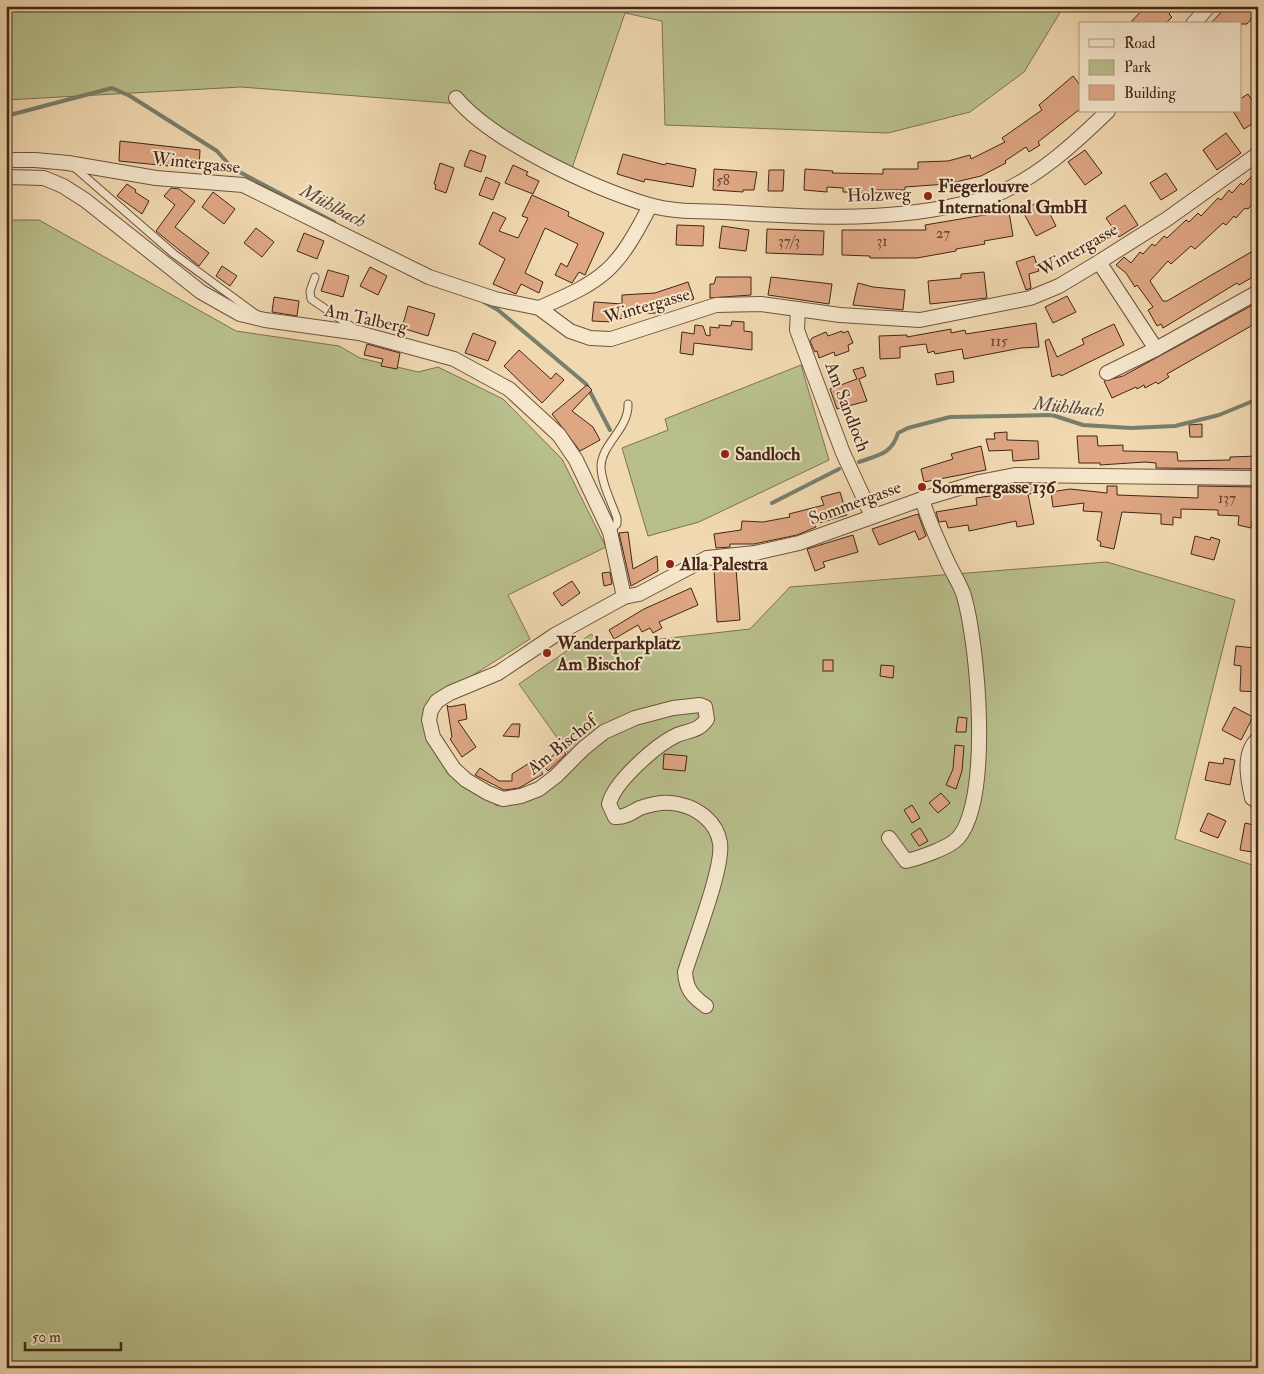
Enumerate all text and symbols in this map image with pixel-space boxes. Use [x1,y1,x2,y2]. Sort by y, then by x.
legend [1079,22,1242,112]
text: Road [1124,34,1156,53]
text: Park [1124,58,1151,77]
text: Building [1124,84,1176,103]
street label: Wintergasse [150,147,242,179]
house number: 58 [716,171,730,190]
place label: Fiegerlouvre International GmbH [938,175,1088,219]
water label: Mühlbach [295,178,370,233]
street label: Holzweg [847,182,912,208]
marker: Fiegerlouvre International GmbH [922,190,934,202]
street label: Wintergasse [1033,218,1122,283]
house number: 27 [936,224,950,243]
house number: 37/3 [778,232,800,251]
house number: 31 [876,232,888,251]
street label: Wintergasse [600,283,693,330]
street label: Am Talberg [321,299,411,339]
house number: 115 [990,332,1008,351]
street label: Am Sandloch [819,358,875,456]
water label: Mühlbach [1031,391,1106,423]
place label: Sandloch [735,443,801,466]
marker: Sandloch [719,448,731,460]
street label: Sommergasse [806,475,905,530]
place label: Sommergasse 136 [932,476,1057,499]
marker: Sommergasse 136 [916,481,928,493]
house number: 137 [1218,489,1236,508]
place label: Alla Palestra [679,553,768,576]
marker: Alla Palestra [664,558,676,570]
place label: Wanderparkplatz Am Bischof [556,632,681,676]
marker: Wanderparkplatz Am Bischof [541,647,553,659]
street label: Am Bischof [522,708,604,781]
scale bar [25,1319,121,1351]
text: 50 m [32,1328,61,1347]

